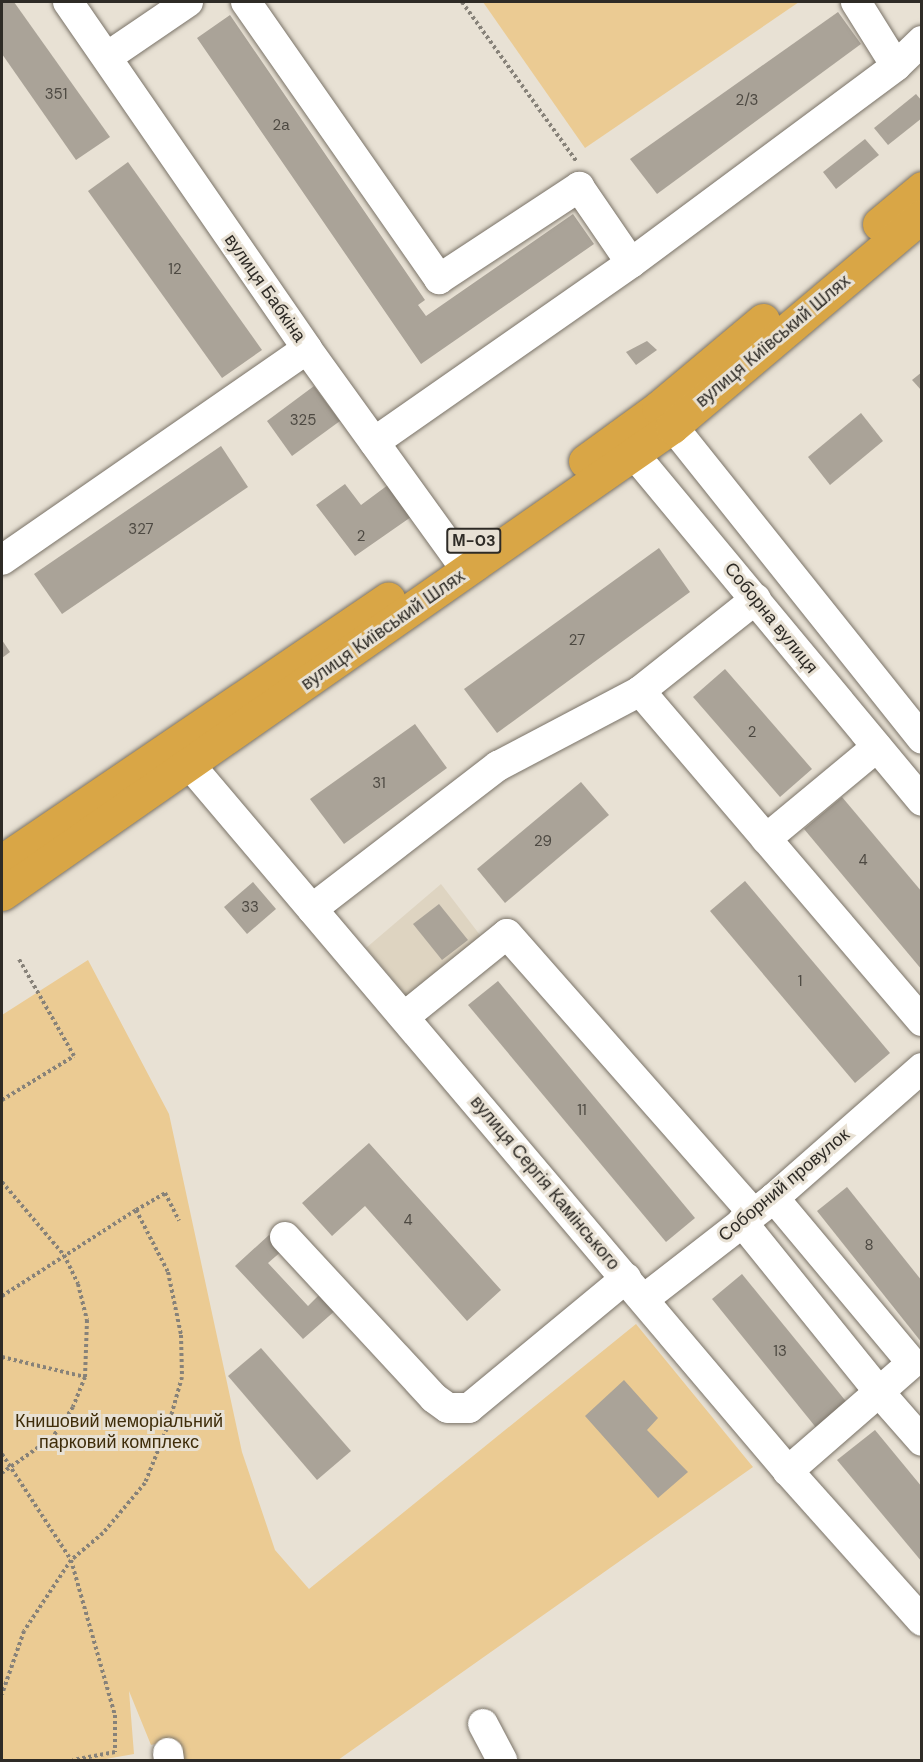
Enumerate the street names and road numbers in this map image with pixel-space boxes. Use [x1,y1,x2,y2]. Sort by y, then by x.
street label: вулиця Бабкіна [220,230,310,346]
street label: вулиця Київський Шлях [691,270,855,412]
road number: М-03 [446,528,502,554]
street label: Соборна вулиця [720,558,822,678]
street label: вулиця Київський Шлях [297,565,469,695]
street label: вулиця Сергія Камінського [466,1092,624,1274]
street label: Соборний провулок [714,1124,854,1246]

